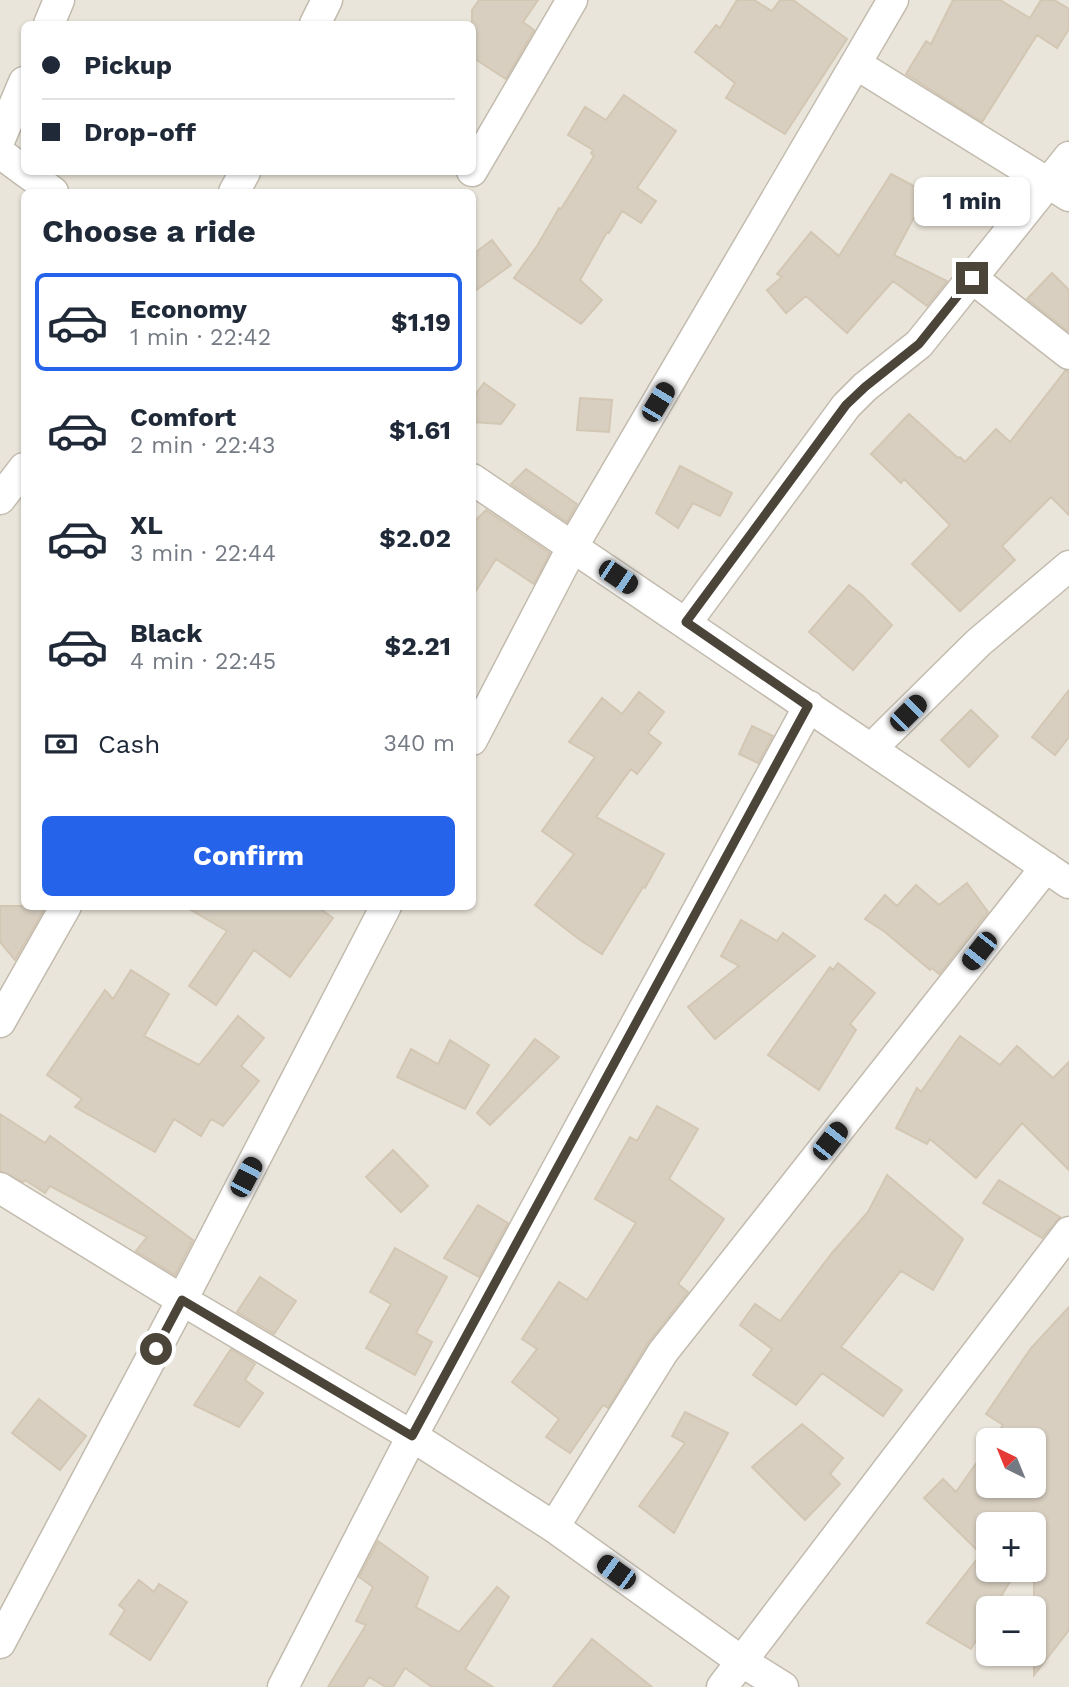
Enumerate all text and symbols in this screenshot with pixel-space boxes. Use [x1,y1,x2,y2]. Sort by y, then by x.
text: Pickup [84,50,172,80]
text: Drop-off [84,117,196,147]
callout: 1 min [914,176,1030,226]
text: 1 min [942,188,1002,215]
text: Choose a ride [42,212,256,250]
route end [956,262,988,294]
icon: car [46,291,109,354]
text: Economy [130,294,247,324]
text: $1.19 [391,307,451,337]
text: 1 min · 22:42 [130,324,271,351]
car [639,379,678,425]
icon: car [46,399,109,462]
text: Comfort [130,402,236,432]
text: $1.61 [389,415,451,445]
text: 2 min · 22:43 [130,432,276,459]
icon: car [46,507,109,570]
text: XL [130,510,163,540]
text: $2.02 [379,523,451,553]
text: 3 min · 22:44 [130,540,276,567]
car [595,557,642,597]
icon: car [46,615,109,678]
text: Black [130,618,202,648]
text: $2.21 [385,631,451,661]
text: 4 min · 22:45 [130,648,276,675]
car [886,691,931,735]
icon: cash [42,725,80,763]
text: Cash [98,729,160,759]
text: 340 m [383,730,455,757]
button: Confirm [42,816,455,896]
car [958,928,1001,974]
car [809,1118,852,1164]
car [227,1154,266,1200]
route start [140,1333,172,1365]
north arrow [976,1428,1046,1498]
map controls [976,1428,1046,1666]
button: + [976,1512,1046,1582]
car [593,1551,640,1593]
button: − [976,1596,1046,1666]

